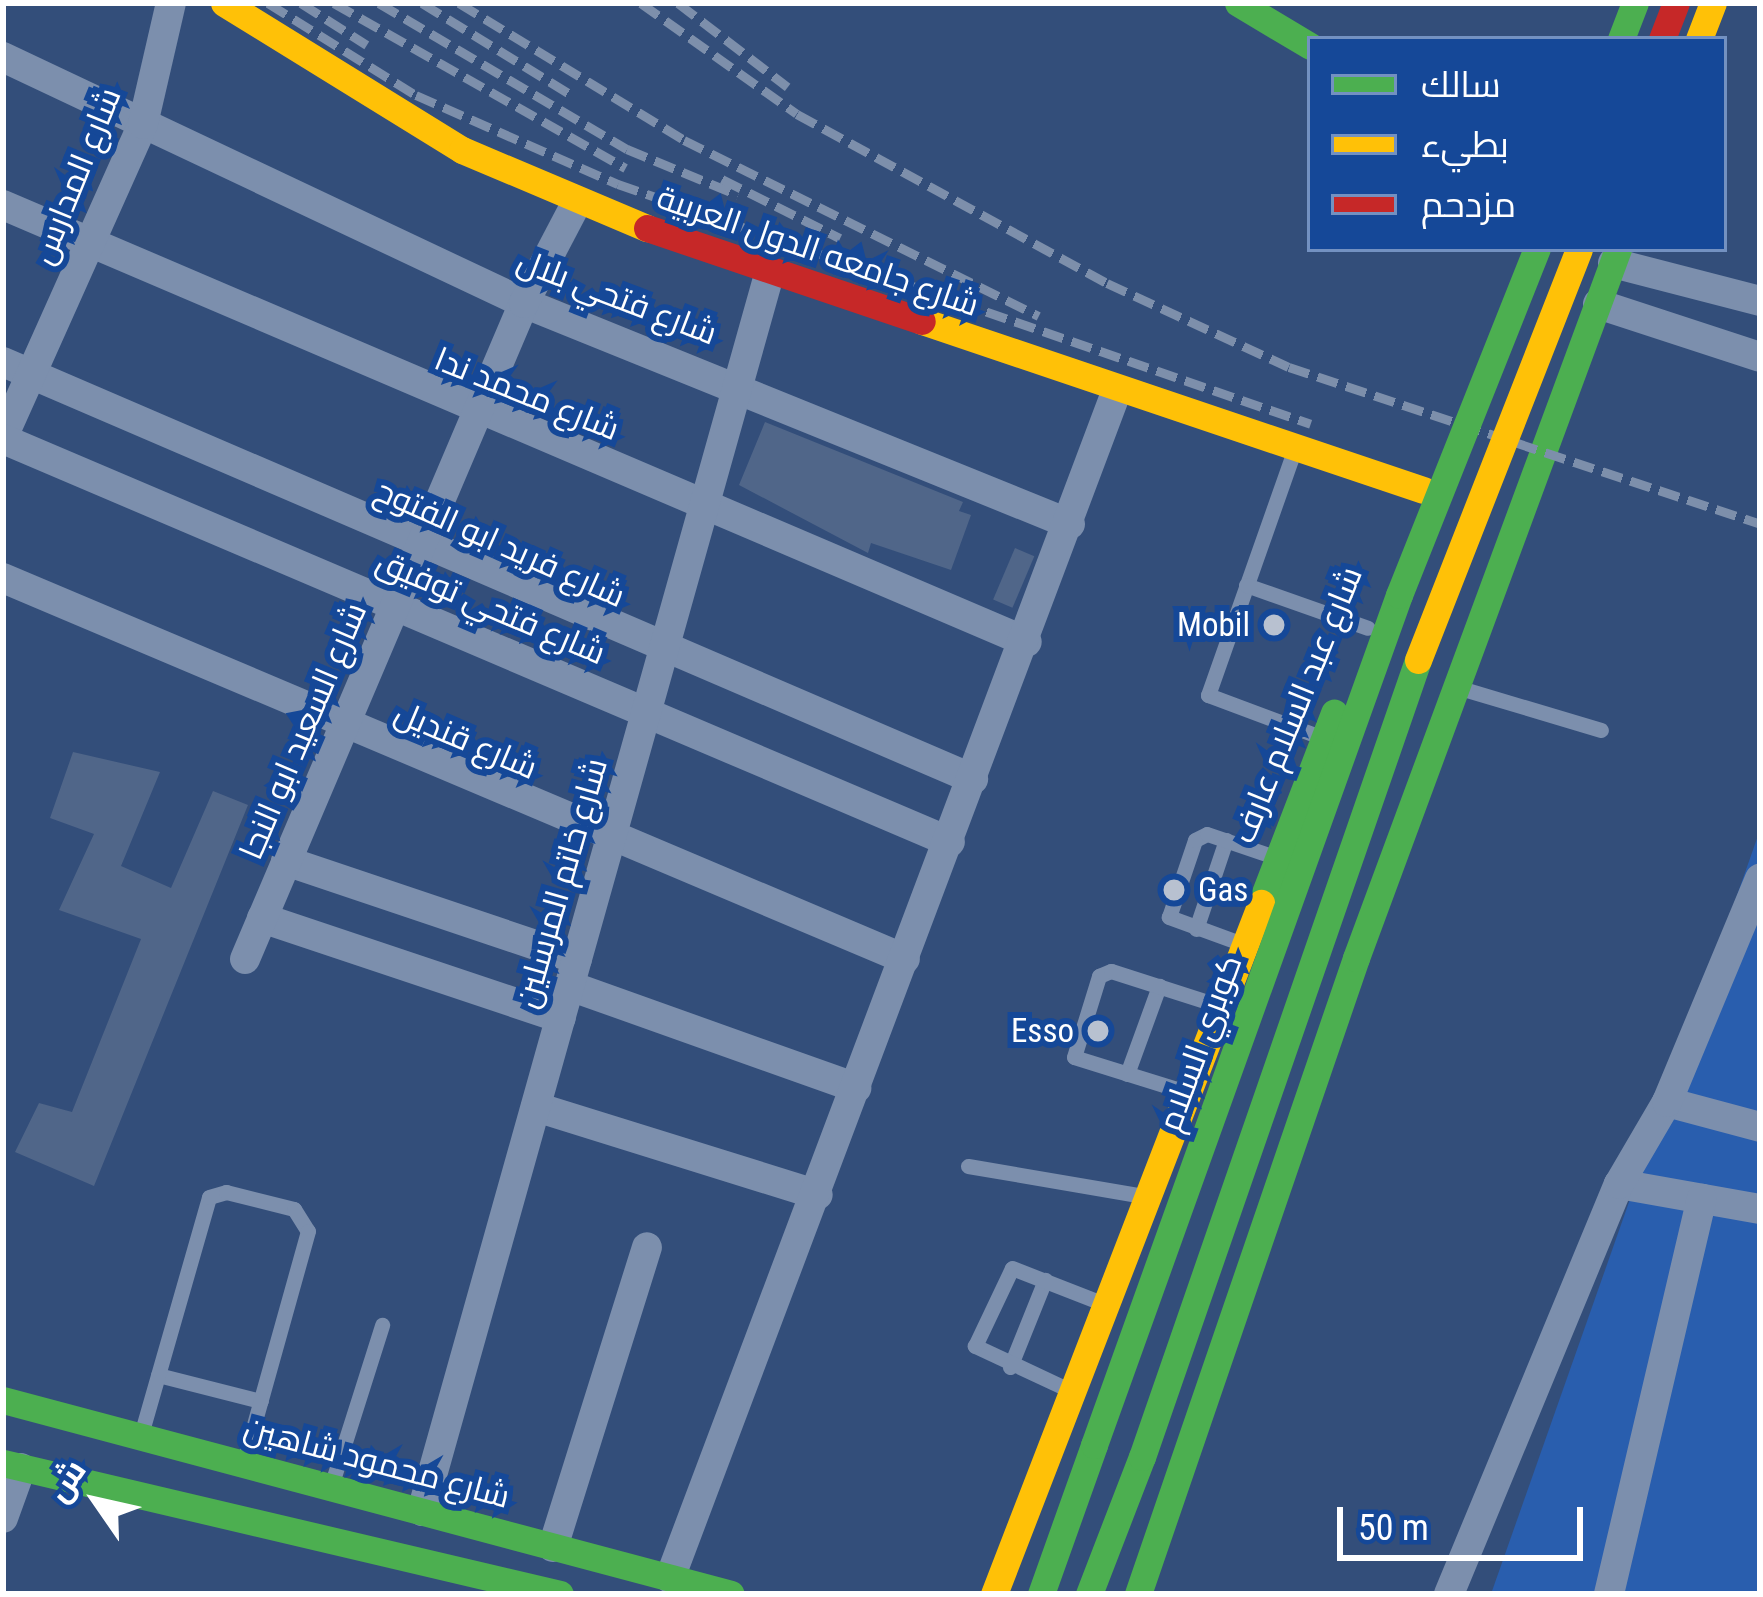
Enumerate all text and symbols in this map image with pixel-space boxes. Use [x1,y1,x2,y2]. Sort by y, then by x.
legend [1307,36,1727,252]
text: سالك [1421,64,1501,106]
street label: شارع المدارس [23,82,129,270]
text: بطيء [1421,124,1509,166]
street label: شارع جامعه الدول العربية [652,177,984,325]
text: مزدحم [1421,184,1516,226]
street label: شارع فتحي بلال [512,241,722,353]
street label: شارع محمد ندا [429,339,625,449]
street label: شارع فريد ابو الفتوح [369,470,631,616]
street label: شارع فتحي توفيق [370,541,612,673]
street label: شارع عبد السلام عارف [1223,561,1371,849]
street label: شارع السعيد ابو النجا [231,597,375,865]
place label: Mobil [1177,605,1250,645]
marker: Mobil [1261,612,1287,638]
street label: شارع قنديل [389,692,543,788]
street label: شارع خاتم المرسلين [506,754,616,1012]
place label: Gas [1198,870,1248,910]
marker: Gas [1161,877,1187,903]
street label: كوبري السلام [1150,949,1250,1137]
place label: Esso [1011,1011,1074,1051]
marker: Esso [1085,1018,1111,1044]
street label: شارع محمود شاهين [240,1407,514,1517]
north arrow [36,1441,156,1561]
text: ش [38,1452,94,1509]
scale bar [1343,1483,1589,1557]
text: 50 m [1358,1507,1429,1549]

